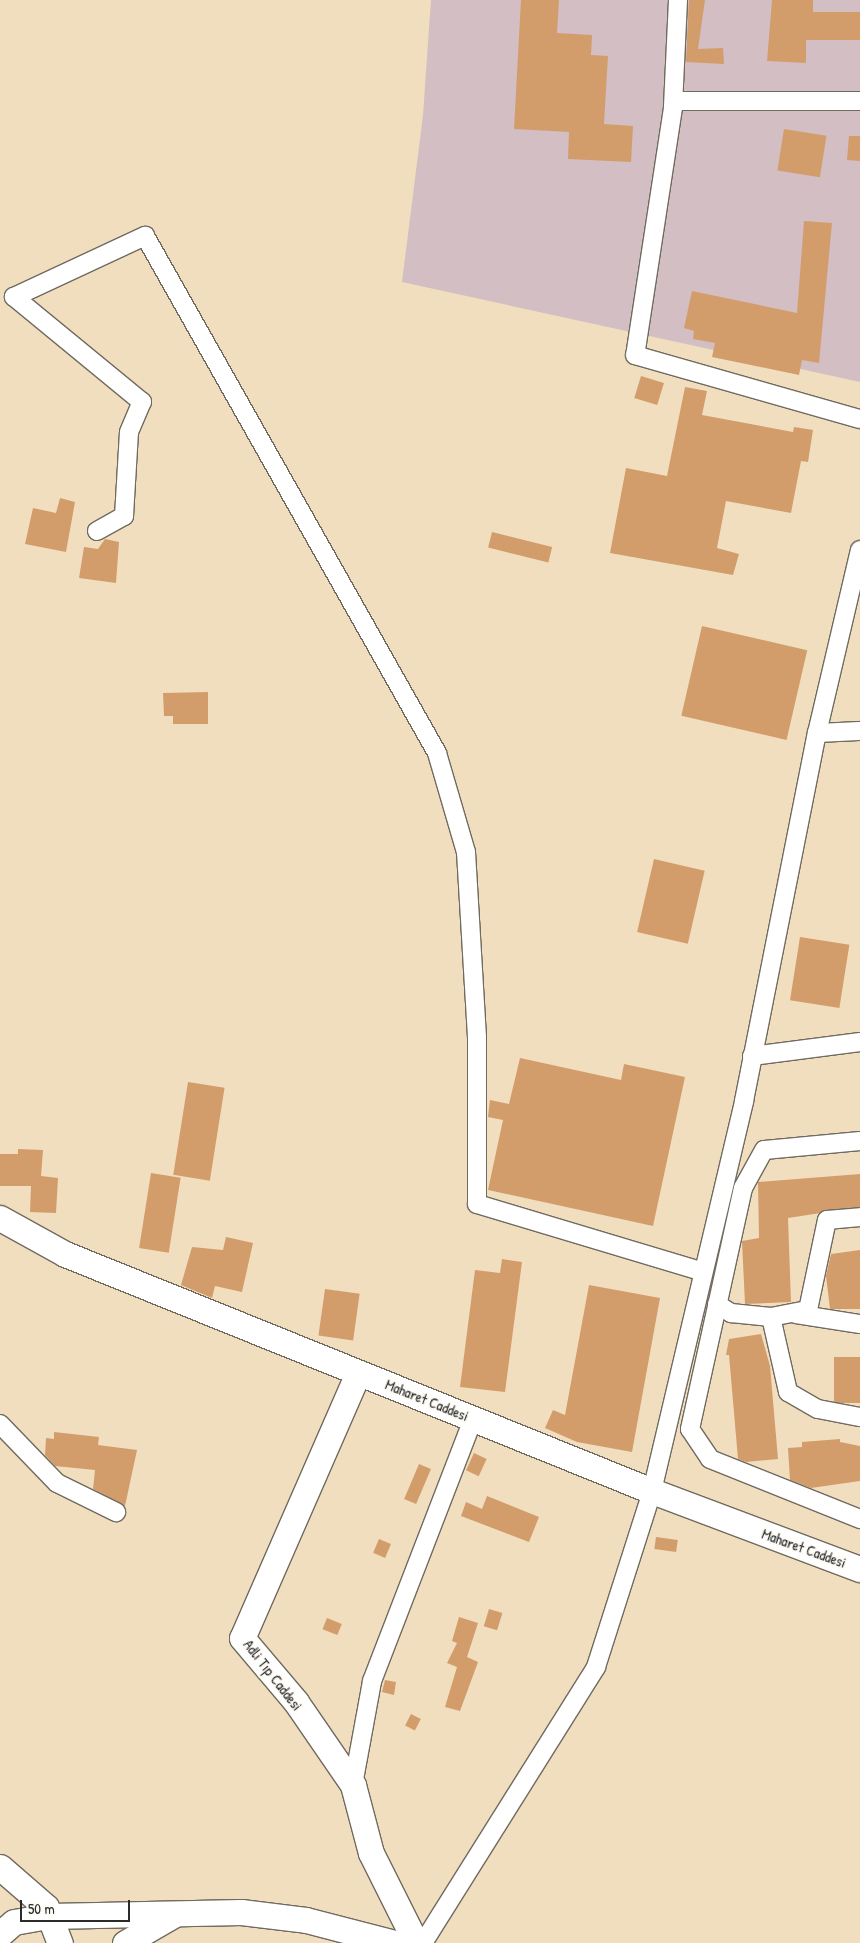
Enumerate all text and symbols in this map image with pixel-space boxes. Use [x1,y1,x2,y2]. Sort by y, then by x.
street label: Maharet Caddesi [383,1375,471,1425]
street label: Maharet Caddesi [759,1524,849,1572]
street label: Adli Tıp Caddesi [240,1636,306,1714]
scale bar [22,1890,132,1922]
text: 50 m [28,1898,55,1919]

